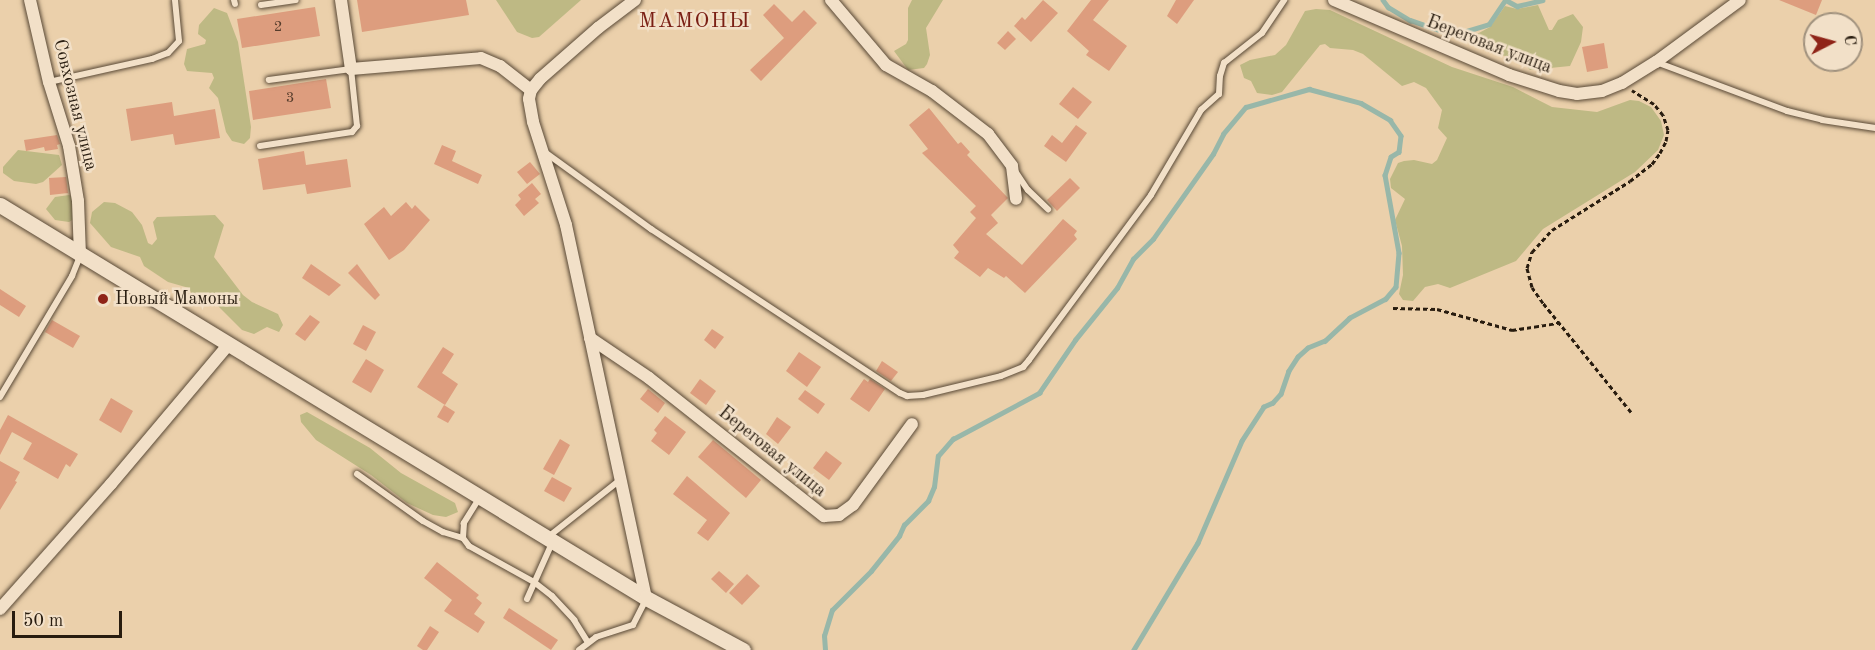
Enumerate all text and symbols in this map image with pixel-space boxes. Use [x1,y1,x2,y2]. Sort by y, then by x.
district label: МАМОНЫ [639,9,751,35]
street label: Береговая улица [1423,11,1555,79]
north arrow [1803,12,1863,72]
house number: 2 [274,19,282,37]
text: С [1840,34,1857,46]
street label: Совхозная улица [48,37,102,173]
house number: 3 [286,90,294,108]
place label: Новый Мамоны [115,288,238,310]
marker: Новый Мамоны [96,292,110,306]
street label: Береговая улица [714,402,830,502]
scale bar [15,599,124,637]
text: 50 m [23,612,63,630]

